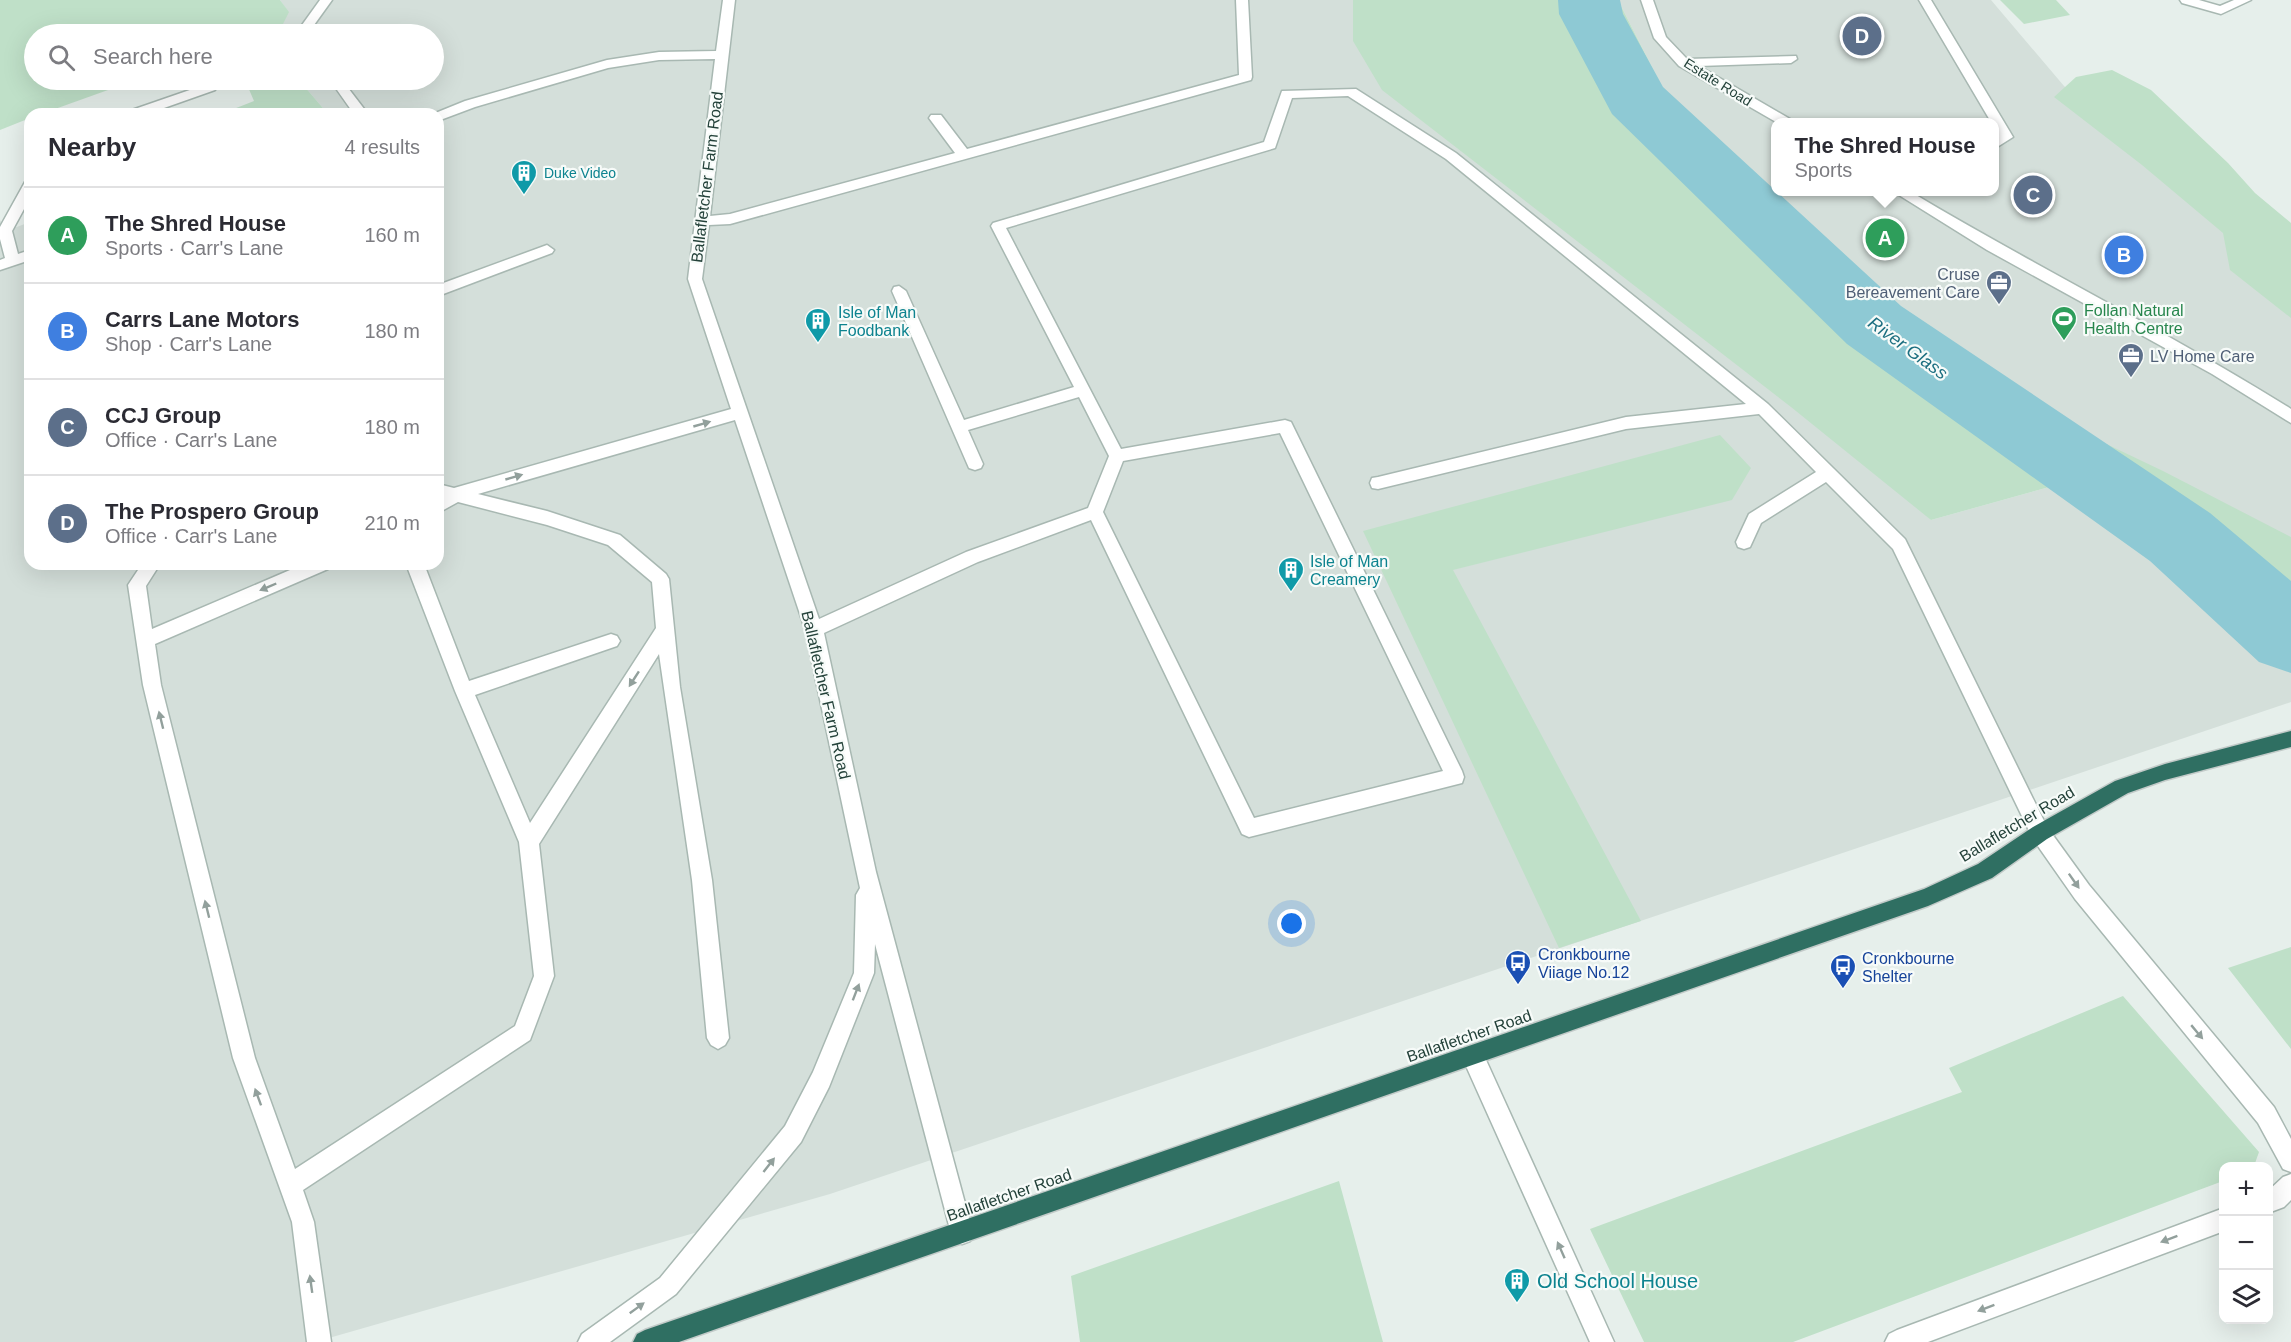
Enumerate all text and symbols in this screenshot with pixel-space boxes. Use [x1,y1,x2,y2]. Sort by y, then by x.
pin: D [1842,14,1882,58]
search box [24,24,444,90]
icon: search [45,41,78,74]
text: Search here [93,44,213,69]
street label: Estate Road [1681,55,1755,109]
street label: Ballafletcher Farm Road [688,90,726,264]
popup [1771,118,1999,196]
text: Nearby [48,132,136,162]
text: The Shred House [1795,133,1975,158]
text: 4 results [344,136,420,158]
building icon: Duke Video [509,158,539,196]
text: Sports [1795,159,1852,181]
place label: Duke Video [544,165,616,181]
pin: C [2014,172,2052,218]
text: The Shred House [105,211,286,236]
pin: A [1866,216,1904,260]
text: A [60,224,75,246]
text: 160 m [364,224,420,246]
pin: B [2104,232,2144,278]
text: Sports · Carr's Lane [105,237,283,259]
place label: Cruse Bereavement Care [1846,266,1980,301]
office icon: Cruse Bereavement Care [1984,268,2014,306]
place label: Follan Natural Health Centre [2084,302,2184,337]
place label: Isle of Man Foodbank [838,304,916,339]
sports icon: Follan Natural Health Centre [2049,304,2079,342]
building icon: Isle of Man Foodbank [803,306,833,344]
text: Carrs Lane Motors [105,307,299,332]
water label: River Glass [1864,313,1952,383]
text: B [60,320,75,342]
text: 180 m [364,320,420,342]
text: Shop · Carr's Lane [105,333,272,355]
office icon: LV Home Care [2116,341,2146,379]
place label: LV Home Care [2150,348,2255,365]
text: CCJ Group [105,403,221,428]
text: C [60,416,75,438]
text: 180 m [364,416,420,438]
one-way arrow [693,419,711,428]
text: Office · Carr's Lane [105,429,277,451]
one-way arrow [506,472,524,481]
text: The Prospero Group [105,499,319,524]
text: D [60,512,75,534]
text: 210 m [364,512,420,534]
text: Office · Carr's Lane [105,525,277,547]
place label: Isle of Man Creamery [1310,553,1388,588]
building icon: Isle of Man Creamery [1276,555,1306,593]
one-way arrow [259,582,277,592]
street label: Ballafletcher Farm Road [798,609,854,781]
one-way arrow [628,670,639,687]
one-way arrow [155,711,165,729]
street label: Ballafletcher Road [1957,783,2077,865]
one-way arrow [2068,873,2079,889]
one-way arrow [202,900,212,919]
your location [1277,909,1306,938]
place label: Cronkbourne Viiage No.12 [1538,946,1631,981]
bus stop icon: Cronkbourne Viiage No.12 [1503,948,1533,986]
place label: Cronkbourne Shelter [1862,950,1955,985]
bus stop icon: Cronkbourne Shelter [1828,952,1858,990]
one-way arrow [852,983,862,1001]
street label: Ballafletcher Road [1404,1007,1534,1065]
one-way arrow [2191,1024,2204,1040]
one-way arrow [253,1088,263,1106]
one-way arrow [762,1157,775,1173]
map controls [2219,1162,2273,1324]
button: + [2219,1162,2273,1216]
street label: Ballafletcher Road [944,1166,1074,1224]
button: − [2219,1216,2273,1270]
one-way arrow [2160,1235,2178,1245]
one-way arrow [1556,1242,1565,1259]
building icon: Old School House [1502,1266,1532,1304]
place label: Old School House [1537,1270,1698,1292]
button: layers [2219,1270,2273,1324]
one-way arrow [306,1275,315,1294]
one-way arrow [629,1302,645,1314]
one-way arrow [1977,1304,1995,1314]

